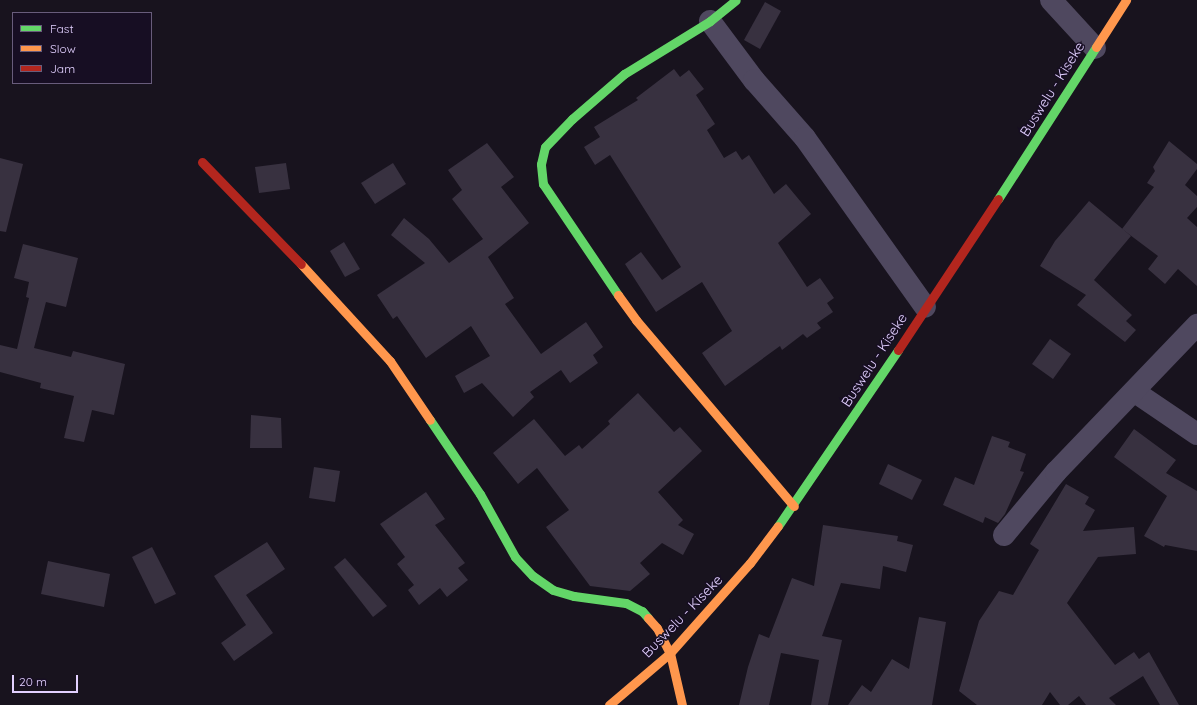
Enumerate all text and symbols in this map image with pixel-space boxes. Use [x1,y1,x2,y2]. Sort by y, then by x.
legend [12,12,152,84]
text: Fast [50,21,74,36]
street label: Buswelu - Kiseke [1016,39,1088,139]
text: Slow [50,41,76,56]
text: Jam [50,61,75,76]
street label: Buswelu - Kiseke [837,310,911,410]
street label: Buswelu - Kiseke [638,571,726,661]
scale bar [14,667,80,693]
text: 20 m [19,674,47,689]

